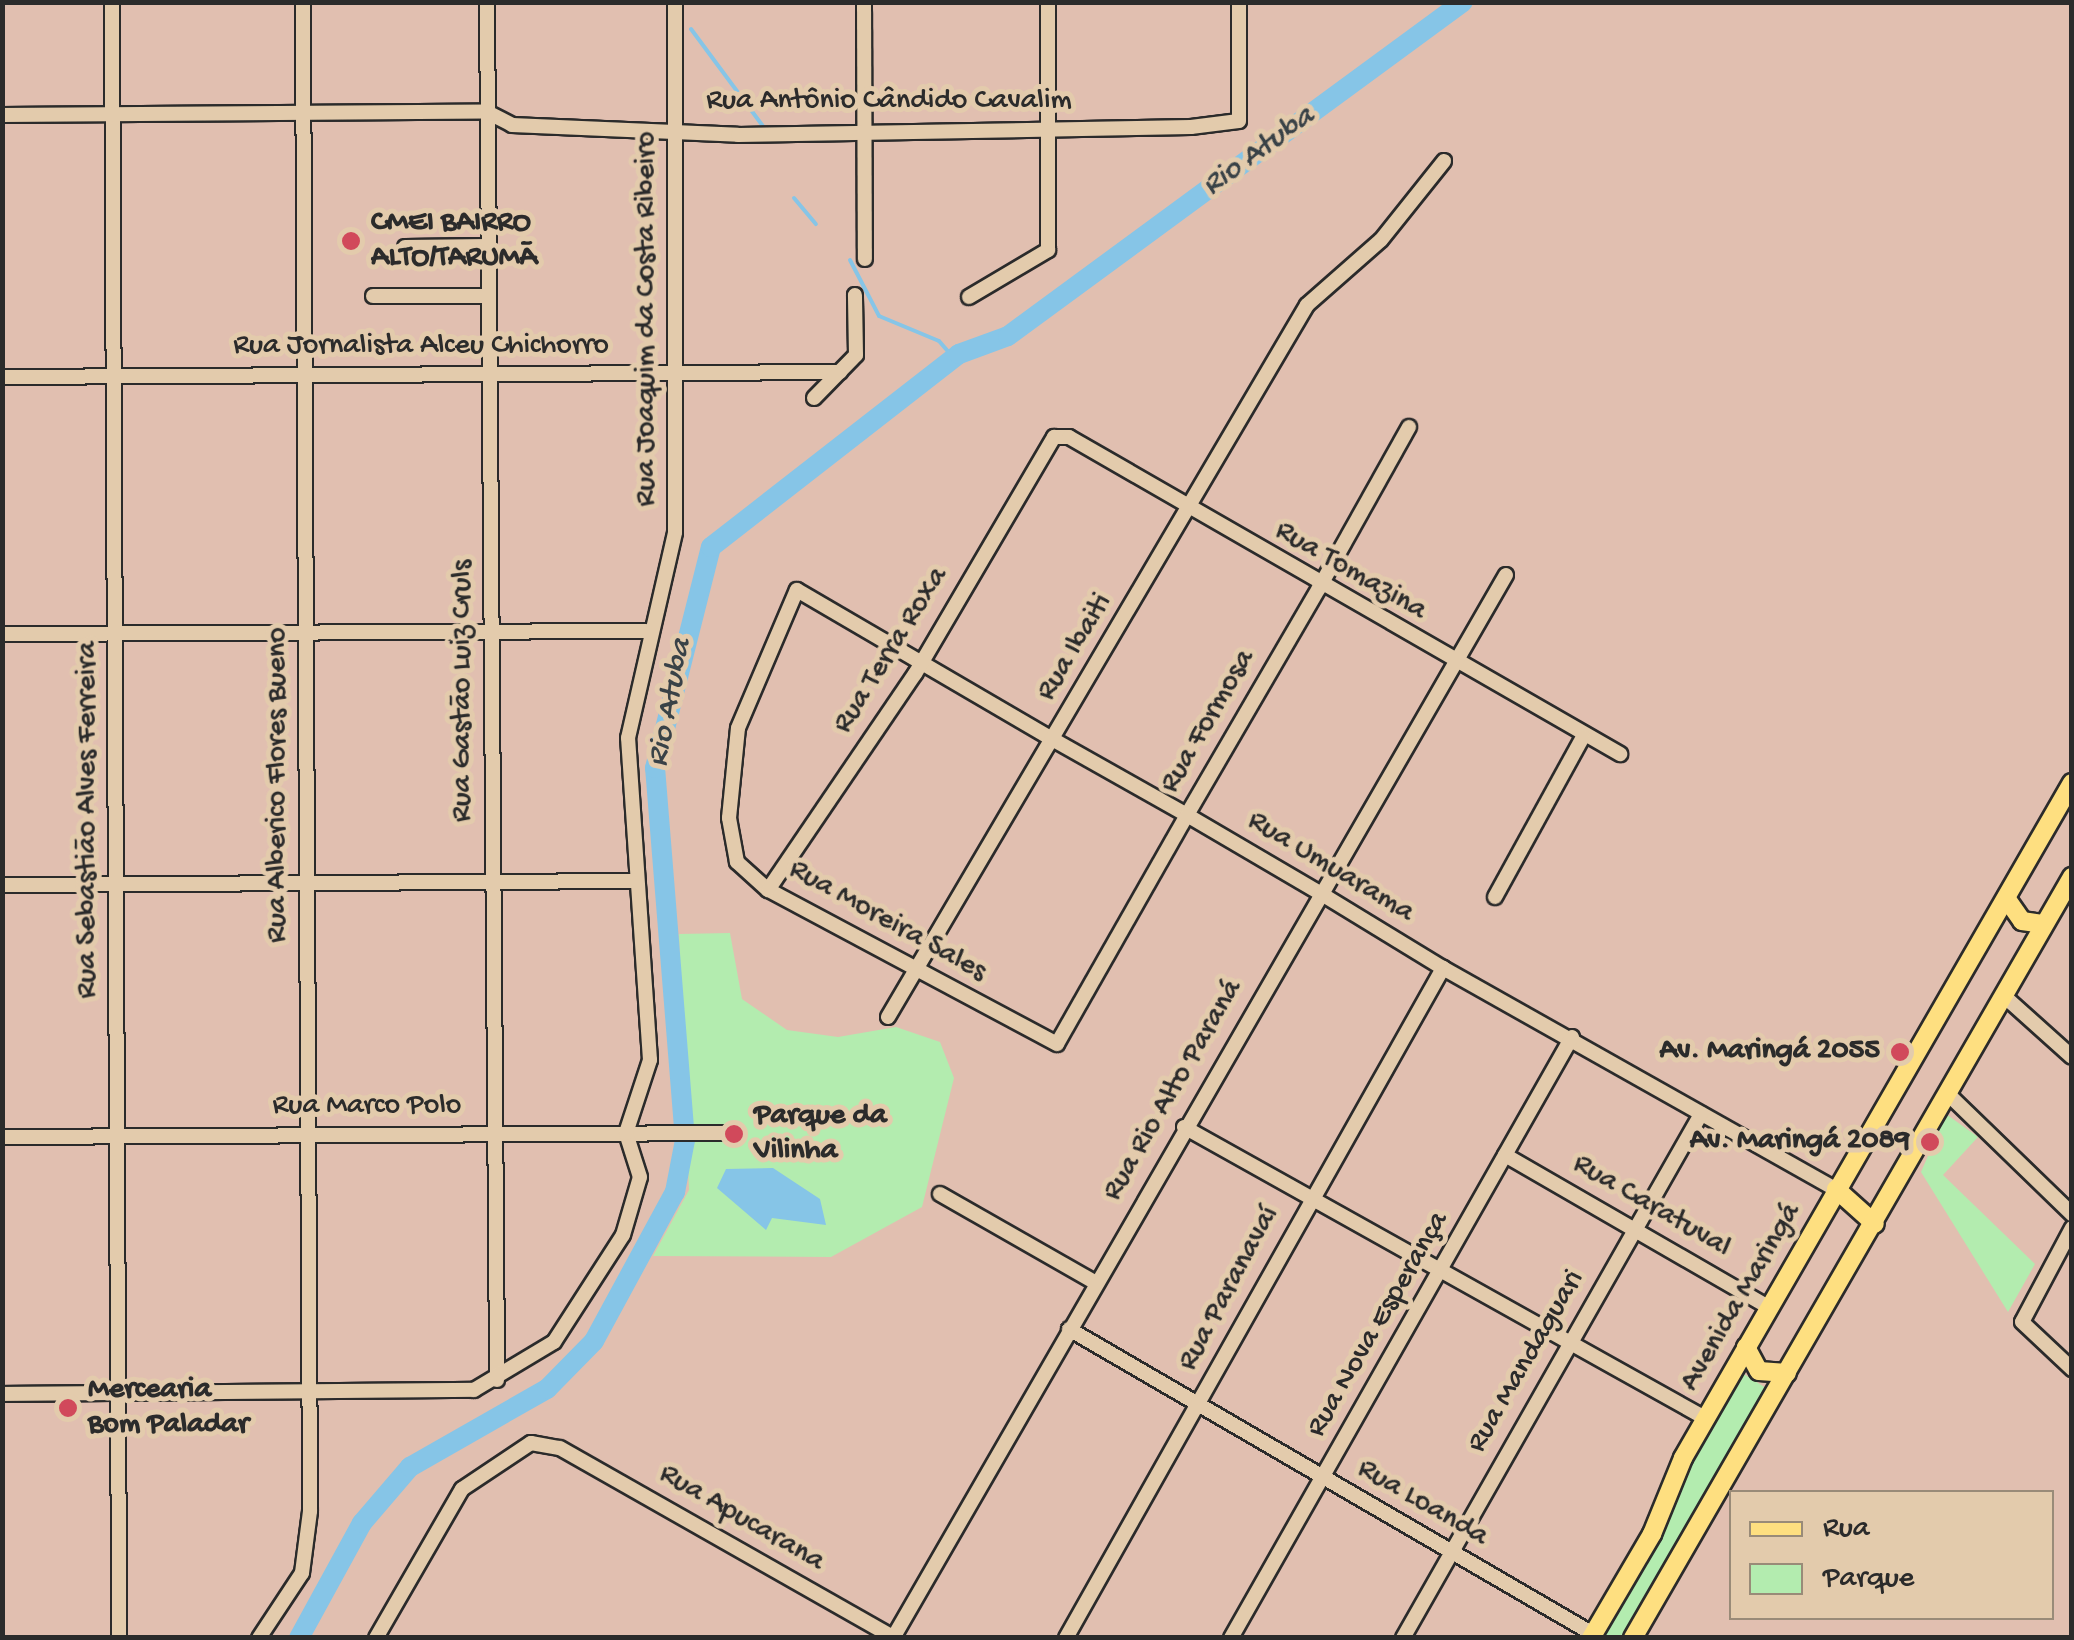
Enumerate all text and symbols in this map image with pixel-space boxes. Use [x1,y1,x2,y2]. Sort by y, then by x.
street label: Rua Antônio Cândido Cavalim [706,84,1072,120]
water label: Rio Atuba [1195,98,1323,206]
street label: Rua Joaquim da Costa Ribeiro [630,131,666,507]
place label: CMEI BAIRRO ALTO/TARUMÃ [371,206,537,276]
marker: CMEI BAIRRO ALTO/TARUMÃ [340,230,362,252]
street label: Rua Jornalista Alceu Chichorro [233,329,609,365]
street label: Rua Tomazina [1268,514,1432,630]
street label: Rua Gastão Luiz Cruls [446,560,482,822]
street label: Rua Terra Roxa [827,561,957,741]
street label: Rua Ibaiti [1030,588,1122,708]
street label: Rua Alberico Flores Bueno [261,627,297,943]
water label: Rio Atuba [640,636,702,770]
street label: Rua Sebastião Alves Ferreira [71,641,107,999]
street label: Rua Formosa [1153,644,1265,800]
street label: Rua Umuarama [1240,804,1420,932]
street label: Rua Moreira Sales [782,853,992,991]
street label: Rua Rio Alto Paraná [1096,974,1252,1208]
place label: Av. Maringá 2055 [1660,1034,1880,1070]
marker: Av. Maringá 2055 [1889,1041,1911,1063]
street label: Rua Marco Polo [273,1089,461,1125]
place label: Parque da Vilinha [754,1099,887,1170]
marker: Parque da Vilinha [723,1123,745,1145]
place label: Av. Maringá 2089 [1690,1124,1910,1160]
marker: Av. Maringá 2089 [1919,1131,1941,1153]
street label: Rua Caratuval [1566,1147,1736,1267]
street label: Avenida Maringá [1674,1198,1810,1398]
street label: Rua Paranavaí [1172,1200,1288,1378]
street label: Rua Nova Esperança [1300,1206,1458,1444]
street label: Rua Mandaguari [1460,1264,1594,1460]
place label: Mercearia Bom Paladar [88,1373,249,1444]
marker: Mercearia Bom Paladar [57,1397,79,1419]
street label: Rua Loanda [1350,1452,1494,1556]
street label: Rua Apucarana [652,1457,830,1581]
legend [1729,1490,2054,1620]
text: Rua [1823,1512,1869,1547]
text: Parque [1823,1562,1914,1597]

